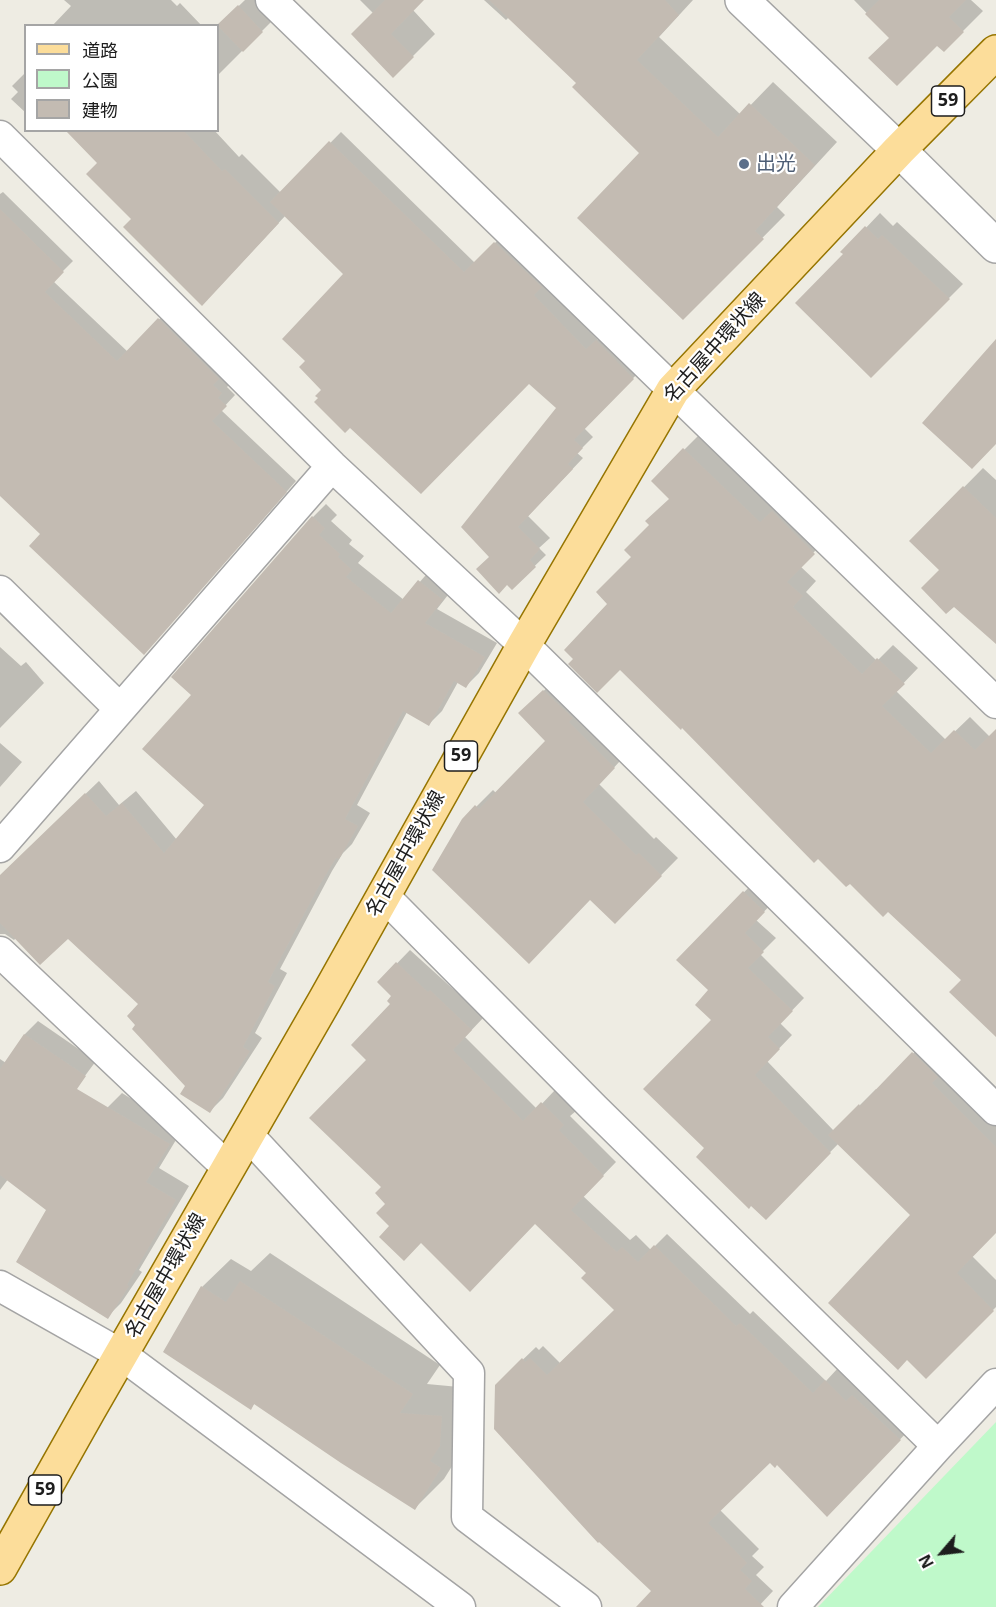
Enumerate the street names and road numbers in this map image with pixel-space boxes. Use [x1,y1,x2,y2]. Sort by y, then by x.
road number: 59 [932,86,964,116]
street label: 名古屋中環状線 [659,288,771,408]
road number: 59 [444,741,478,771]
street label: 名古屋中環状線 [362,787,450,921]
street label: 名古屋中環状線 [121,1209,211,1343]
road number: 59 [28,1475,62,1505]

